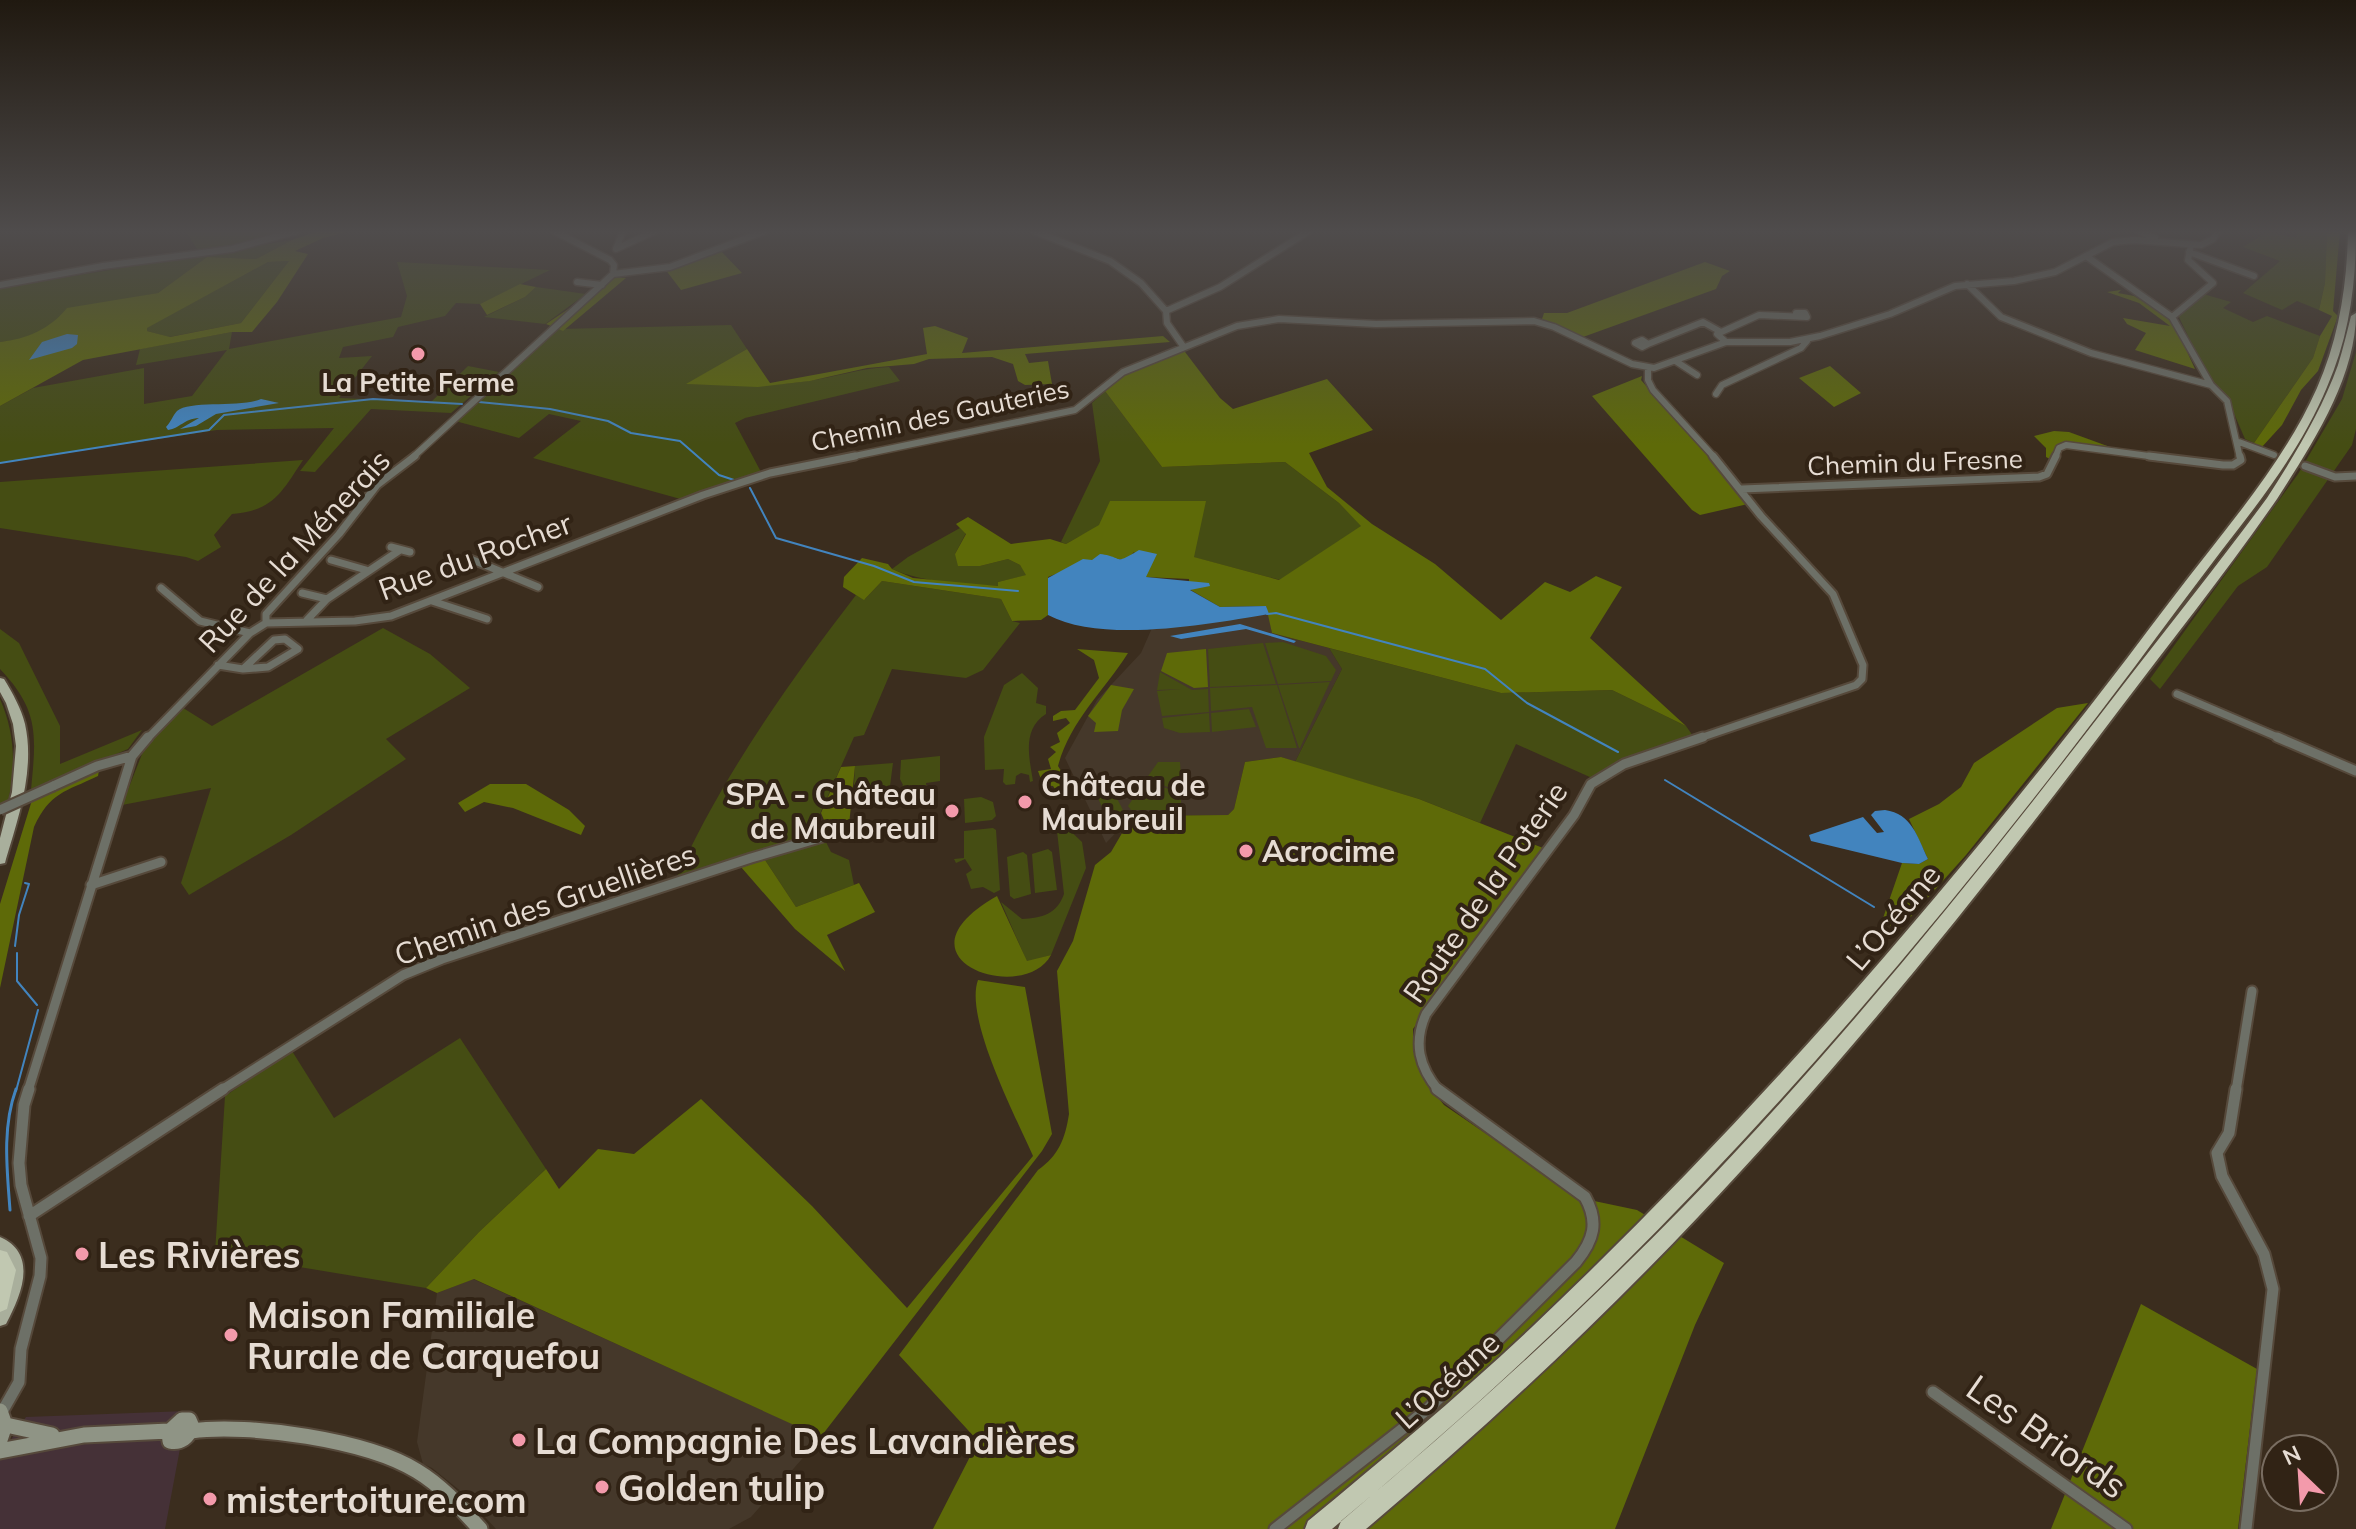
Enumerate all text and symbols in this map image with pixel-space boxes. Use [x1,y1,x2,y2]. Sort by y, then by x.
marker: La Petite Ferme [409,345,427,363]
place label: La Petite Ferme [322,366,514,399]
street label: Chemin des Gauteries [808,372,1072,458]
street label: Rue de la Ménerais [190,441,398,661]
street label: Chemin du Fresne [1807,442,2023,482]
street label: Rue du Rocher [373,503,577,608]
place label: Château de Maubreuil [1041,766,1206,838]
street label: Route de la Poterie [1394,774,1576,1010]
place label: SPA - Château de Maubreuil [725,775,936,847]
marker: Château de Maubreuil [1016,793,1034,811]
marker: SPA - Château de Maubreuil [943,802,961,820]
place label: Acrocime [1262,832,1395,870]
street label: Chemin des Gruellières [389,835,701,973]
marker: Acrocime [1237,842,1255,860]
street label: L’Océane [1838,856,1948,978]
place label: Les Rivières [98,1232,301,1277]
marker: Les Rivières [73,1245,91,1263]
place label: Maison Familiale Rurale de Carquefou [247,1292,600,1378]
street label: L’Océane [1387,1323,1507,1437]
marker: Maison Familiale Rurale de Carquefou [222,1326,240,1344]
street label: Les Briords [1958,1364,2136,1508]
place label: La Compagnie Des Lavandières [535,1418,1076,1463]
marker: La Compagnie Des Lavandières [510,1431,528,1449]
north arrow [2260,1433,2340,1513]
text: N [2278,1439,2305,1471]
place label: Golden tulip [618,1465,825,1510]
place label: mistertoiture.com [226,1477,527,1522]
marker: Golden tulip [593,1478,611,1496]
marker: mistertoiture.com [201,1490,219,1508]

